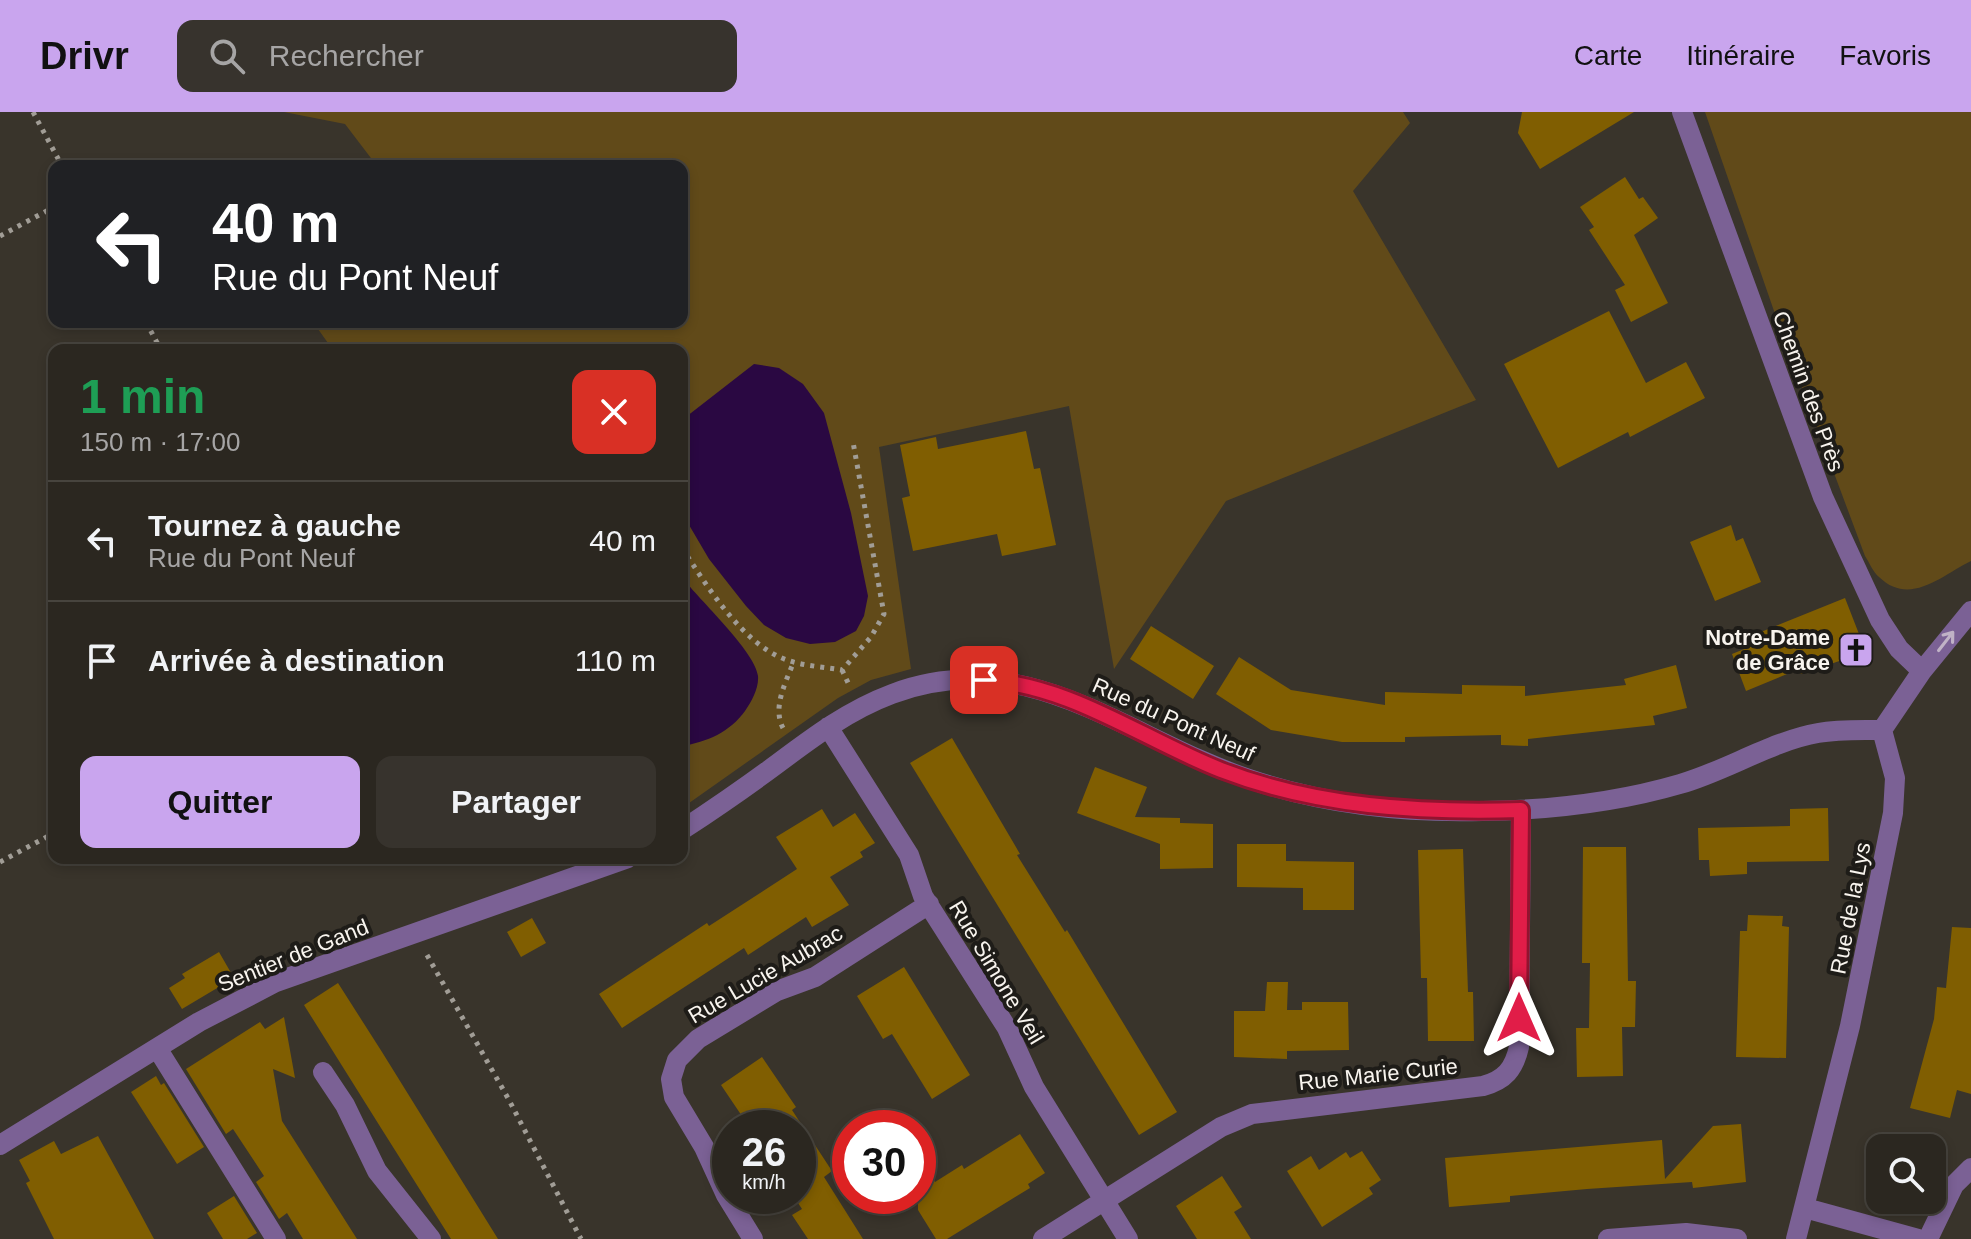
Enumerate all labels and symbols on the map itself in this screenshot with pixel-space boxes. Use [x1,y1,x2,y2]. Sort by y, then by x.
street label: Chemin des Près [1768,308,1849,475]
place label: Notre-Dame de Grâce [1705,625,1830,675]
church icon: Notre-Dame de Grâce [1837,631,1875,669]
one-way arrow [1937,631,1955,652]
pin [950,646,1018,714]
street label: Rue du Pont Neuf [1089,672,1260,767]
street label: Rue de la Lys [1825,840,1876,976]
street label: Rue Simone Veil [944,896,1049,1048]
street label: Sentier de Gand [214,914,372,997]
street label: Rue Lucie Aubrac [684,920,847,1029]
position arrow [1477,976,1561,1060]
street label: Rue Marie Curie [1297,1054,1459,1095]
speed limit sign: 30 [832,1110,936,1214]

